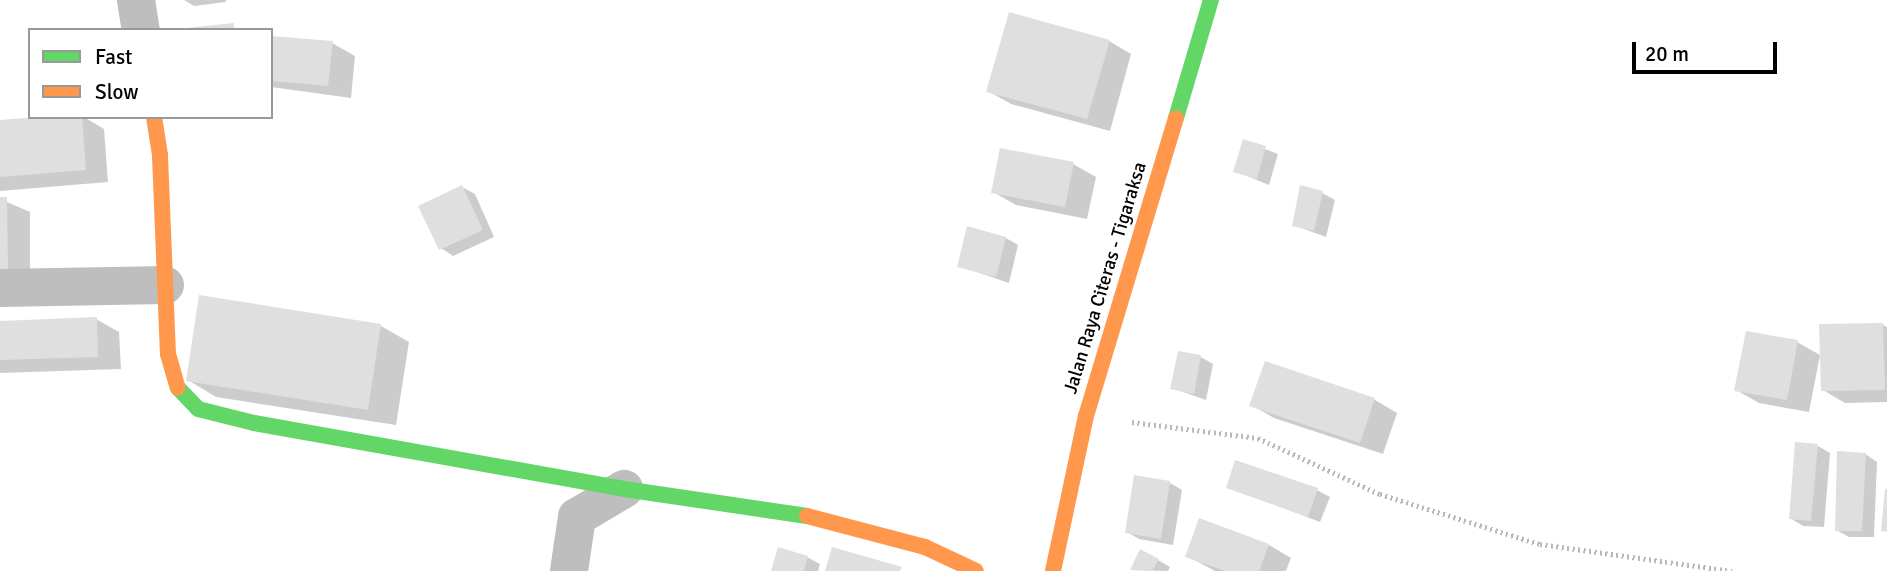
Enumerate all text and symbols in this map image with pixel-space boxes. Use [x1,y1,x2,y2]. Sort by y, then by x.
legend [28,28,273,119]
scale bar [1635,28,1780,72]
text: 20 m [1645,41,1689,67]
text: Fast [95,44,132,70]
text: Slow [95,79,139,105]
street label: Jalan Raya Citeras - Tigaraksa [1060,159,1152,397]

